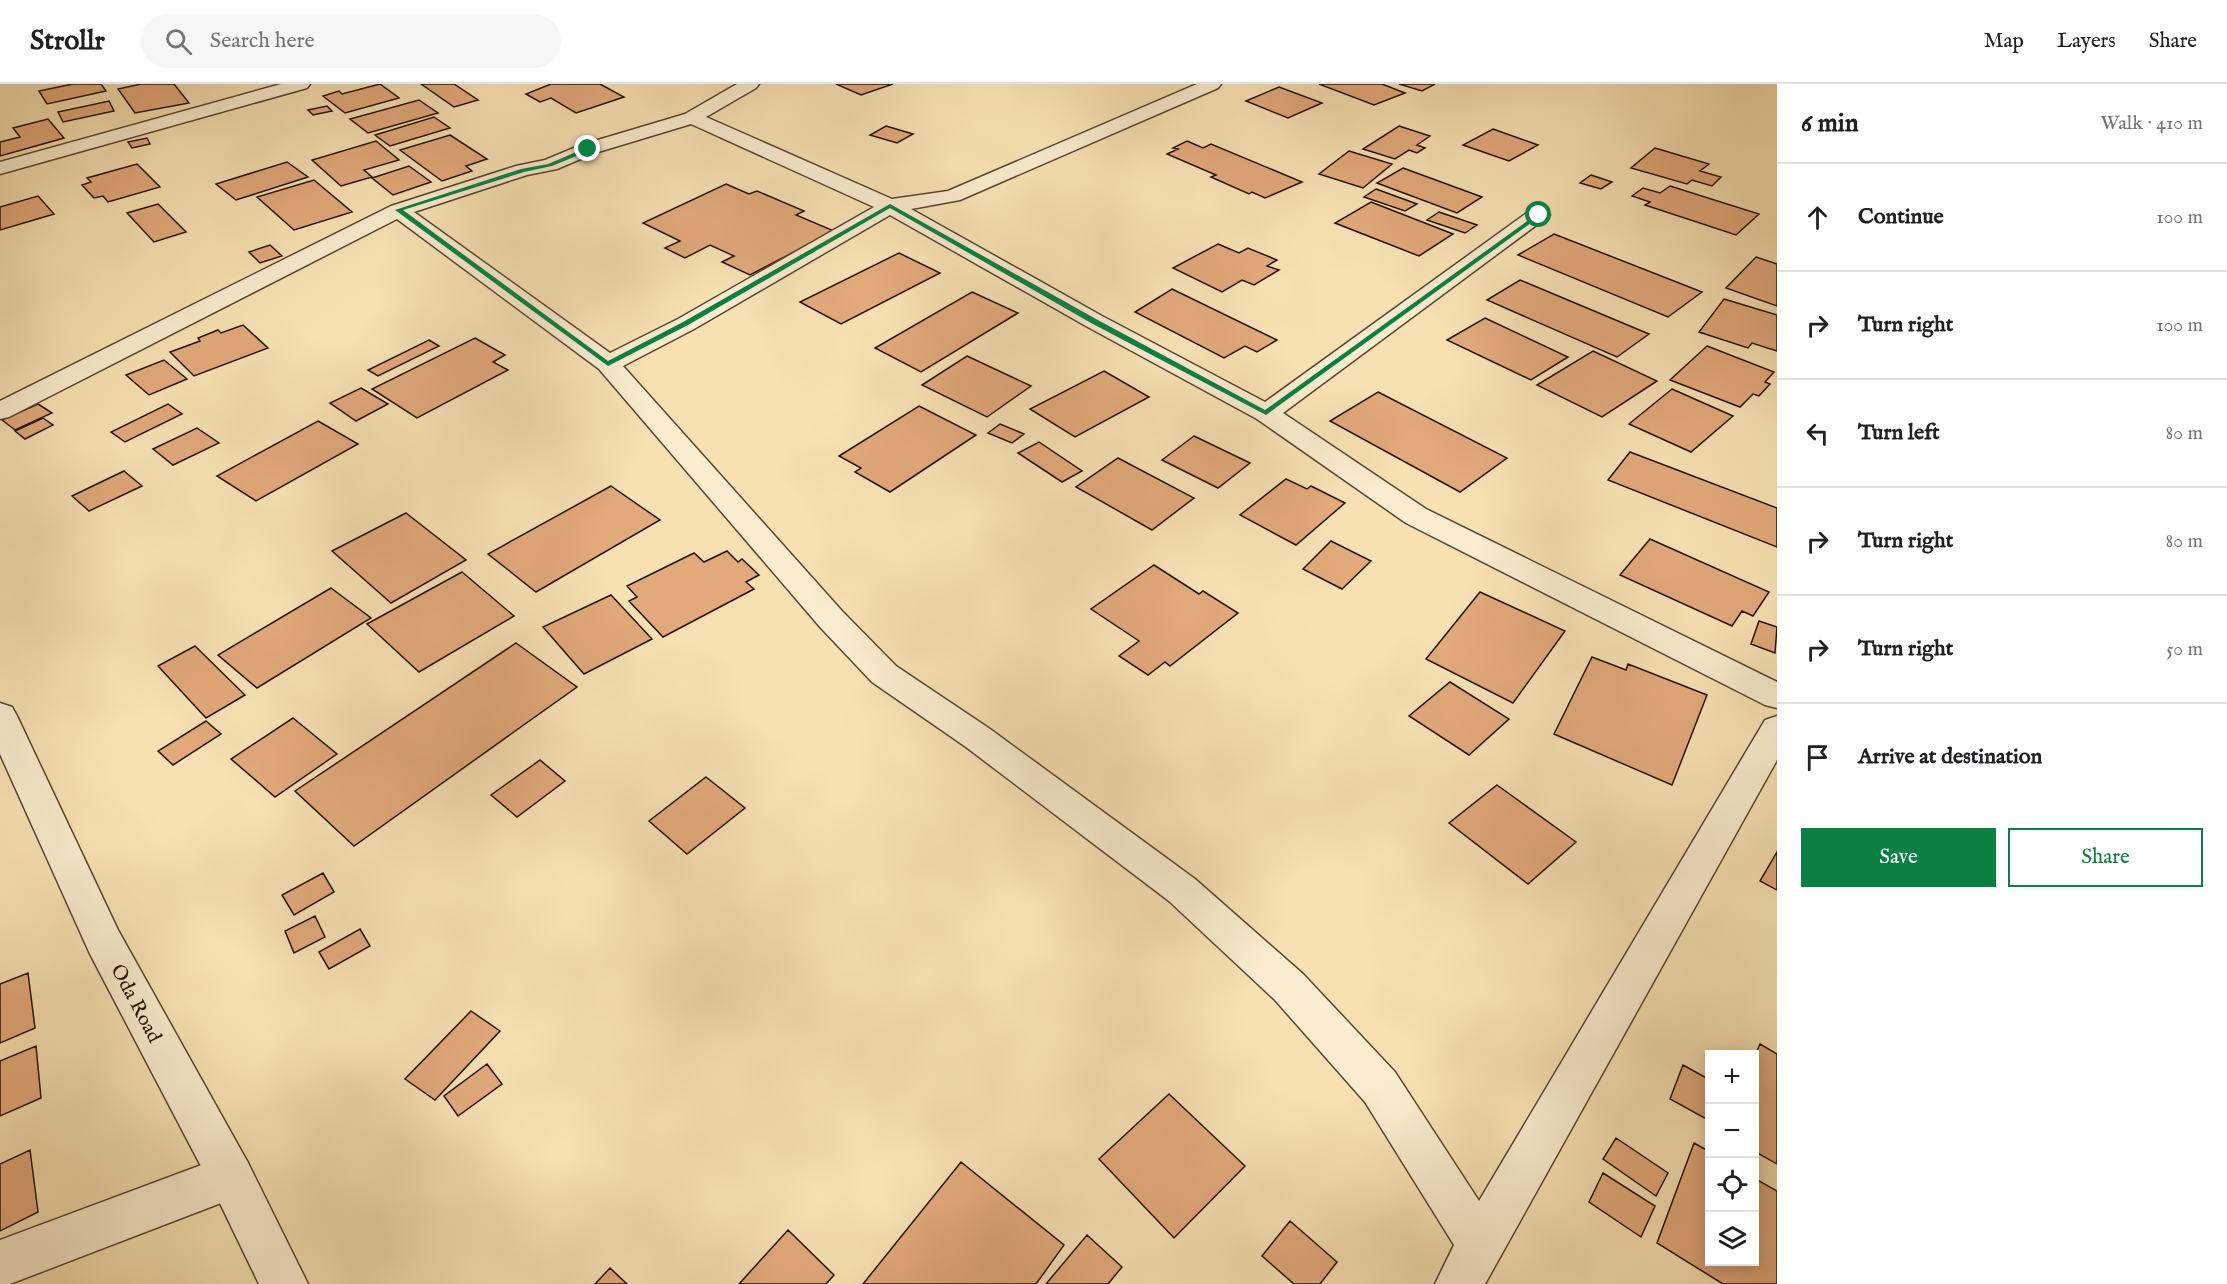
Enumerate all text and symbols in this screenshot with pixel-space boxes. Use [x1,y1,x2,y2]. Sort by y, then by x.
search box [141,14,561,68]
text: Strollr [30,24,105,59]
icon: search [162,25,195,58]
text: Search here [210,27,315,55]
text: Map [1984,28,2024,55]
text: Layers [2057,28,2116,55]
text: Share [2149,28,2197,55]
text: 6 min [1801,107,1859,140]
text: Walk · 410 m [2100,111,2203,136]
route end [574,135,600,161]
route start [1525,201,1551,227]
icon: ahead [1801,201,1834,234]
text: Continue [1858,203,1944,231]
text: 100 m [2156,205,2203,230]
icon: right [1801,309,1834,342]
text: Turn right [1858,311,1953,339]
text: 100 m [2156,313,2203,338]
icon: left [1801,417,1834,450]
text: Turn left [1858,419,1940,447]
text: 80 m [2166,421,2203,446]
icon: right [1801,525,1834,558]
text: Turn right [1858,527,1953,555]
text: 80 m [2166,529,2203,554]
icon: right [1801,633,1834,666]
text: Turn right [1858,635,1953,663]
text: 50 m [2166,637,2203,662]
icon: arrive [1801,741,1834,774]
text: Arrive at destination [1858,743,2042,771]
button: Save [1801,828,1996,887]
button: Share [2008,828,2203,887]
street label: Oda Road [105,960,167,1048]
map controls [1705,1050,1759,1266]
button: + [1705,1050,1759,1104]
button: − [1705,1104,1759,1158]
button: locate [1705,1158,1759,1212]
button: layers [1705,1212,1759,1266]

